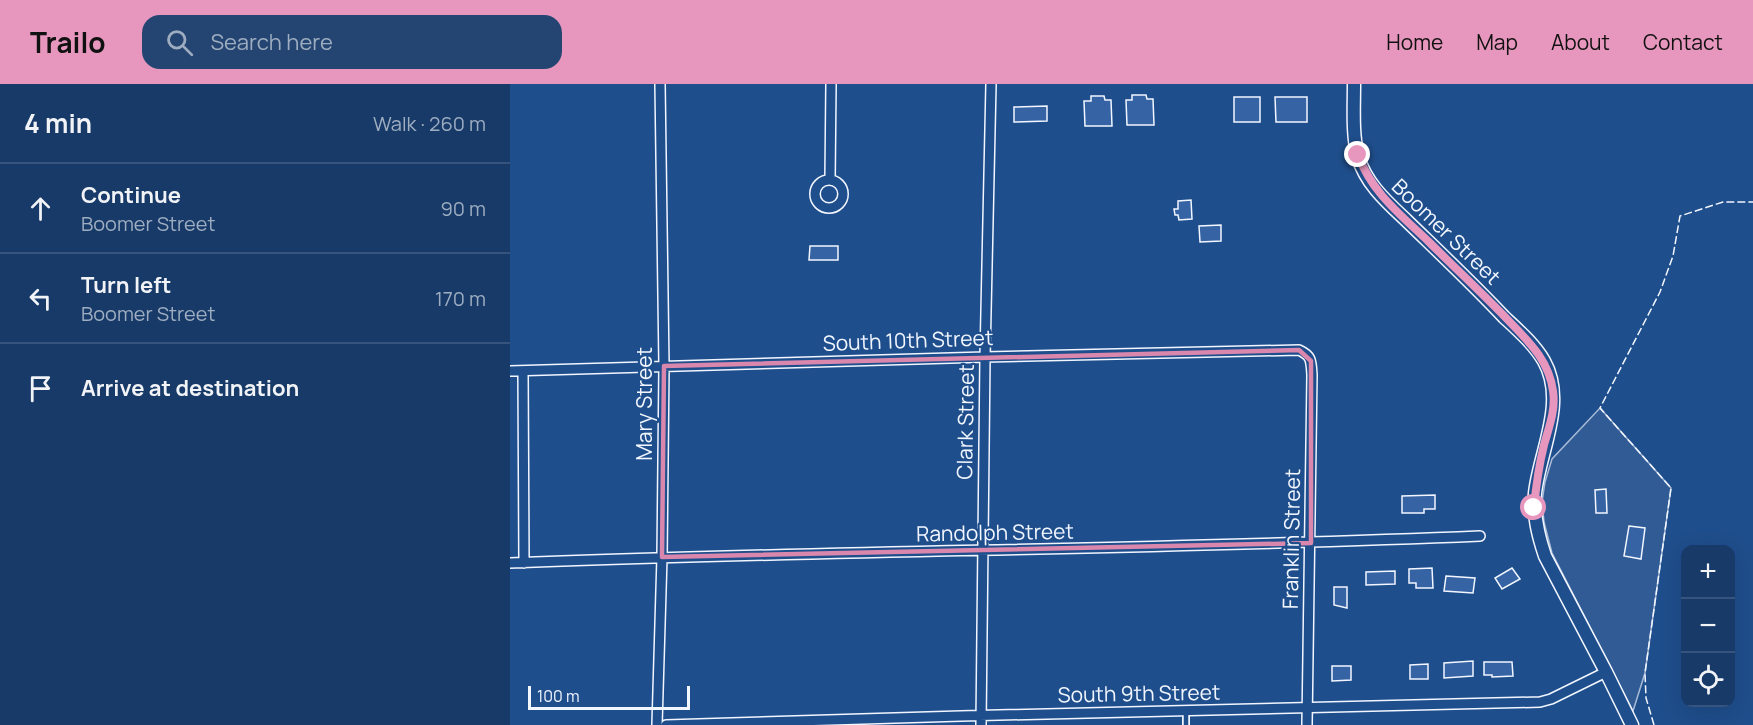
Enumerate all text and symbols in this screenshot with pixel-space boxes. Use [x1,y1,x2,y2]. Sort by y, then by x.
search box [142,15,562,69]
text: Trailo [30,23,106,61]
icon: search [163,26,196,59]
text: Search here [211,27,333,57]
text: Home [1386,28,1443,56]
text: Map [1476,28,1518,56]
text: About [1551,28,1610,56]
text: Contact [1643,28,1723,56]
text: 4 min [24,105,92,141]
text: Walk · 260 m [373,110,486,137]
route end [1344,141,1370,167]
street label: Boomer Street [1386,172,1507,290]
text: Continue [81,180,181,210]
icon: ahead [24,192,57,225]
text: 90 m [440,195,486,222]
text: Boomer Street [81,210,215,237]
text: Turn left [81,270,171,300]
icon: left [24,282,57,315]
text: 170 m [435,285,486,312]
text: Boomer Street [81,300,215,327]
street label: South 10th Street [822,323,994,357]
street label: Mary Street [630,347,658,461]
street label: Clark Street [950,364,980,480]
icon: arrive [24,372,57,405]
text: Arrive at destination [81,373,299,403]
street label: Franklin Street [1276,469,1306,609]
route start [1520,494,1546,520]
street label: Randolph Street [916,517,1074,547]
map controls [1681,545,1735,707]
button: + [1681,545,1735,599]
button: − [1681,599,1735,653]
button: locate [1681,653,1735,707]
street label: South 9th Street [1057,678,1221,708]
scale bar [528,683,690,710]
text: 100 m [537,685,580,707]

